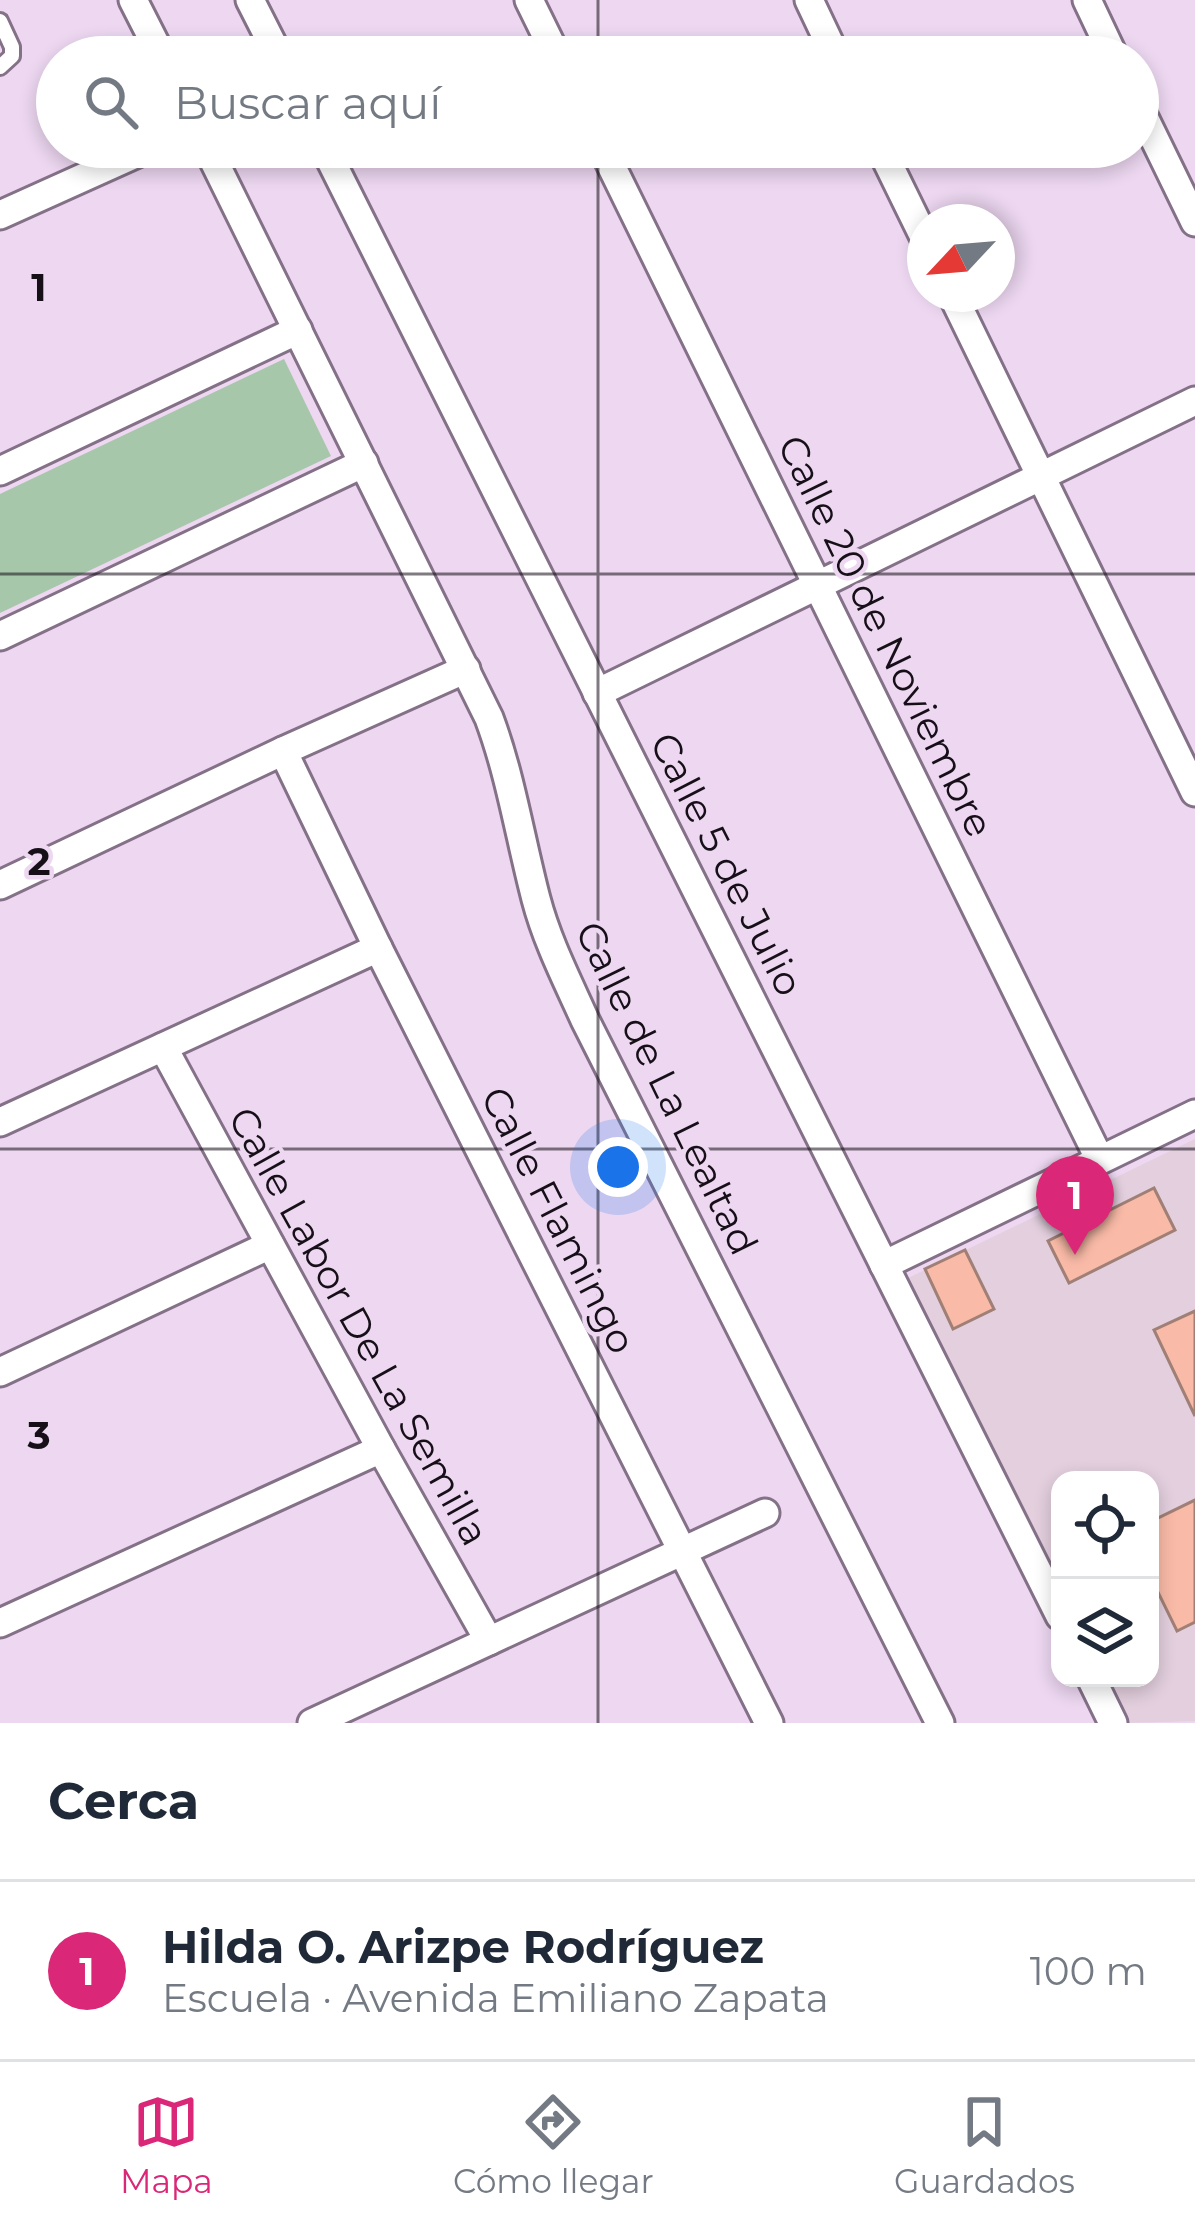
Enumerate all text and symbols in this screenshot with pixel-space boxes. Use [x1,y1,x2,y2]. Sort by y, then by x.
search box [36,36,1159,168]
icon: search [78,69,144,135]
text: Buscar aquí [174,75,441,130]
north arrow [907,204,1015,312]
text: 1 [31,263,47,311]
street label: Calle 20 de Noviembre [768,427,1004,845]
street label: Calle 5 de Julio [640,724,814,1004]
text: 2 [27,837,51,885]
street label: Calle de La Lealtad [565,914,769,1262]
street label: Calle Flamingo [471,1079,647,1361]
street label: Calle Labor De La Semilla [218,1099,500,1553]
your location [588,1137,648,1197]
pin: 1 [1036,1156,1114,1255]
text: 3 [26,1411,51,1459]
map controls [1051,1471,1159,1687]
button: locate [1051,1471,1159,1579]
button: layers [1051,1579,1159,1687]
text: Cerca [48,1770,199,1832]
text: Hilda O. Arizpe Rodríguez [162,1919,764,1974]
text: 1 [79,1947,95,1995]
text: 100 m [1030,1947,1147,1995]
text: Escuela · Avenida Emiliano Zapata [162,1974,829,2022]
tab: Mapa [120,2089,213,2201]
tab: Cómo llegar [453,2089,654,2201]
tab: Guardados [894,2089,1075,2201]

